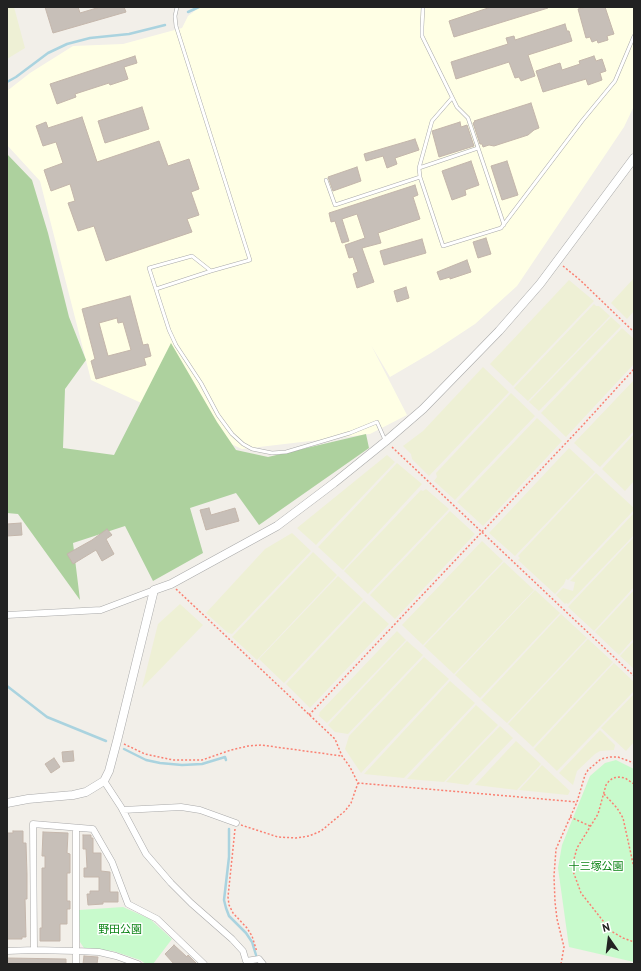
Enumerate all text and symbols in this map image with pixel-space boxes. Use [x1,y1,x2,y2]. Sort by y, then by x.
park label: 十三塚公園 [569,860,623,874]
north arrow [589,919,629,959]
text: N [601,920,611,935]
park label: 野田公園 [98,923,142,937]

